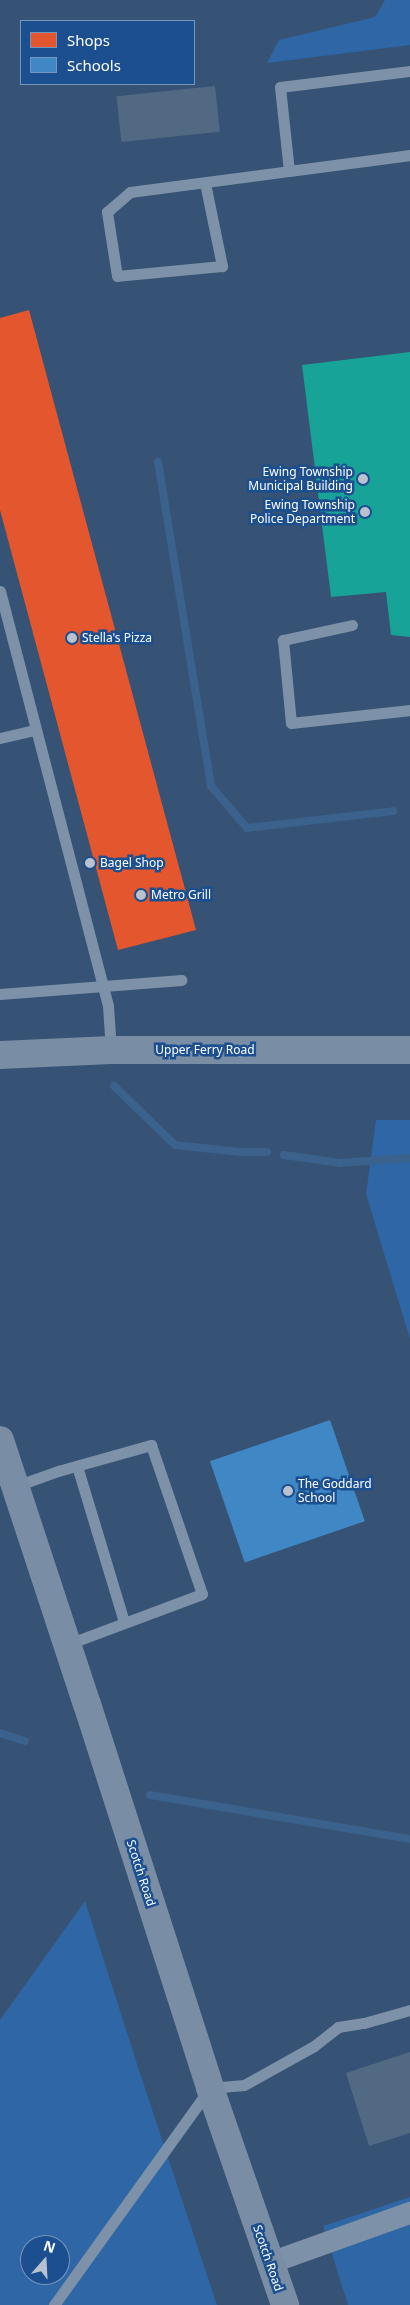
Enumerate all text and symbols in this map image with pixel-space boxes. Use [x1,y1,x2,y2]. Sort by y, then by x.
legend [20,20,195,85]
text: Shops [67,30,110,50]
text: Schools [67,55,121,75]
place label: Ewing Township Municipal Building [248,465,353,493]
marker: Ewing Township Municipal Building [357,473,369,485]
place label: Ewing Township Police Department [250,498,355,526]
marker: Ewing Township Police Department [359,506,371,518]
place label: Stella's Pizza [82,631,152,645]
marker: Stella's Pizza [66,632,78,644]
place label: Bagel Shop [100,856,164,870]
marker: Bagel Shop [84,857,96,869]
place label: Metro Grill [151,888,211,902]
marker: Metro Grill [135,889,147,901]
street label: Upper Ferry Road [155,1043,255,1057]
place label: The Goddard School [298,1477,372,1505]
marker: The Goddard School [282,1485,294,1497]
street label: Scotch Road [123,1838,159,1908]
street label: Scotch Road [250,2223,286,2293]
north arrow [20,2235,70,2285]
text: N [41,2235,58,2257]

